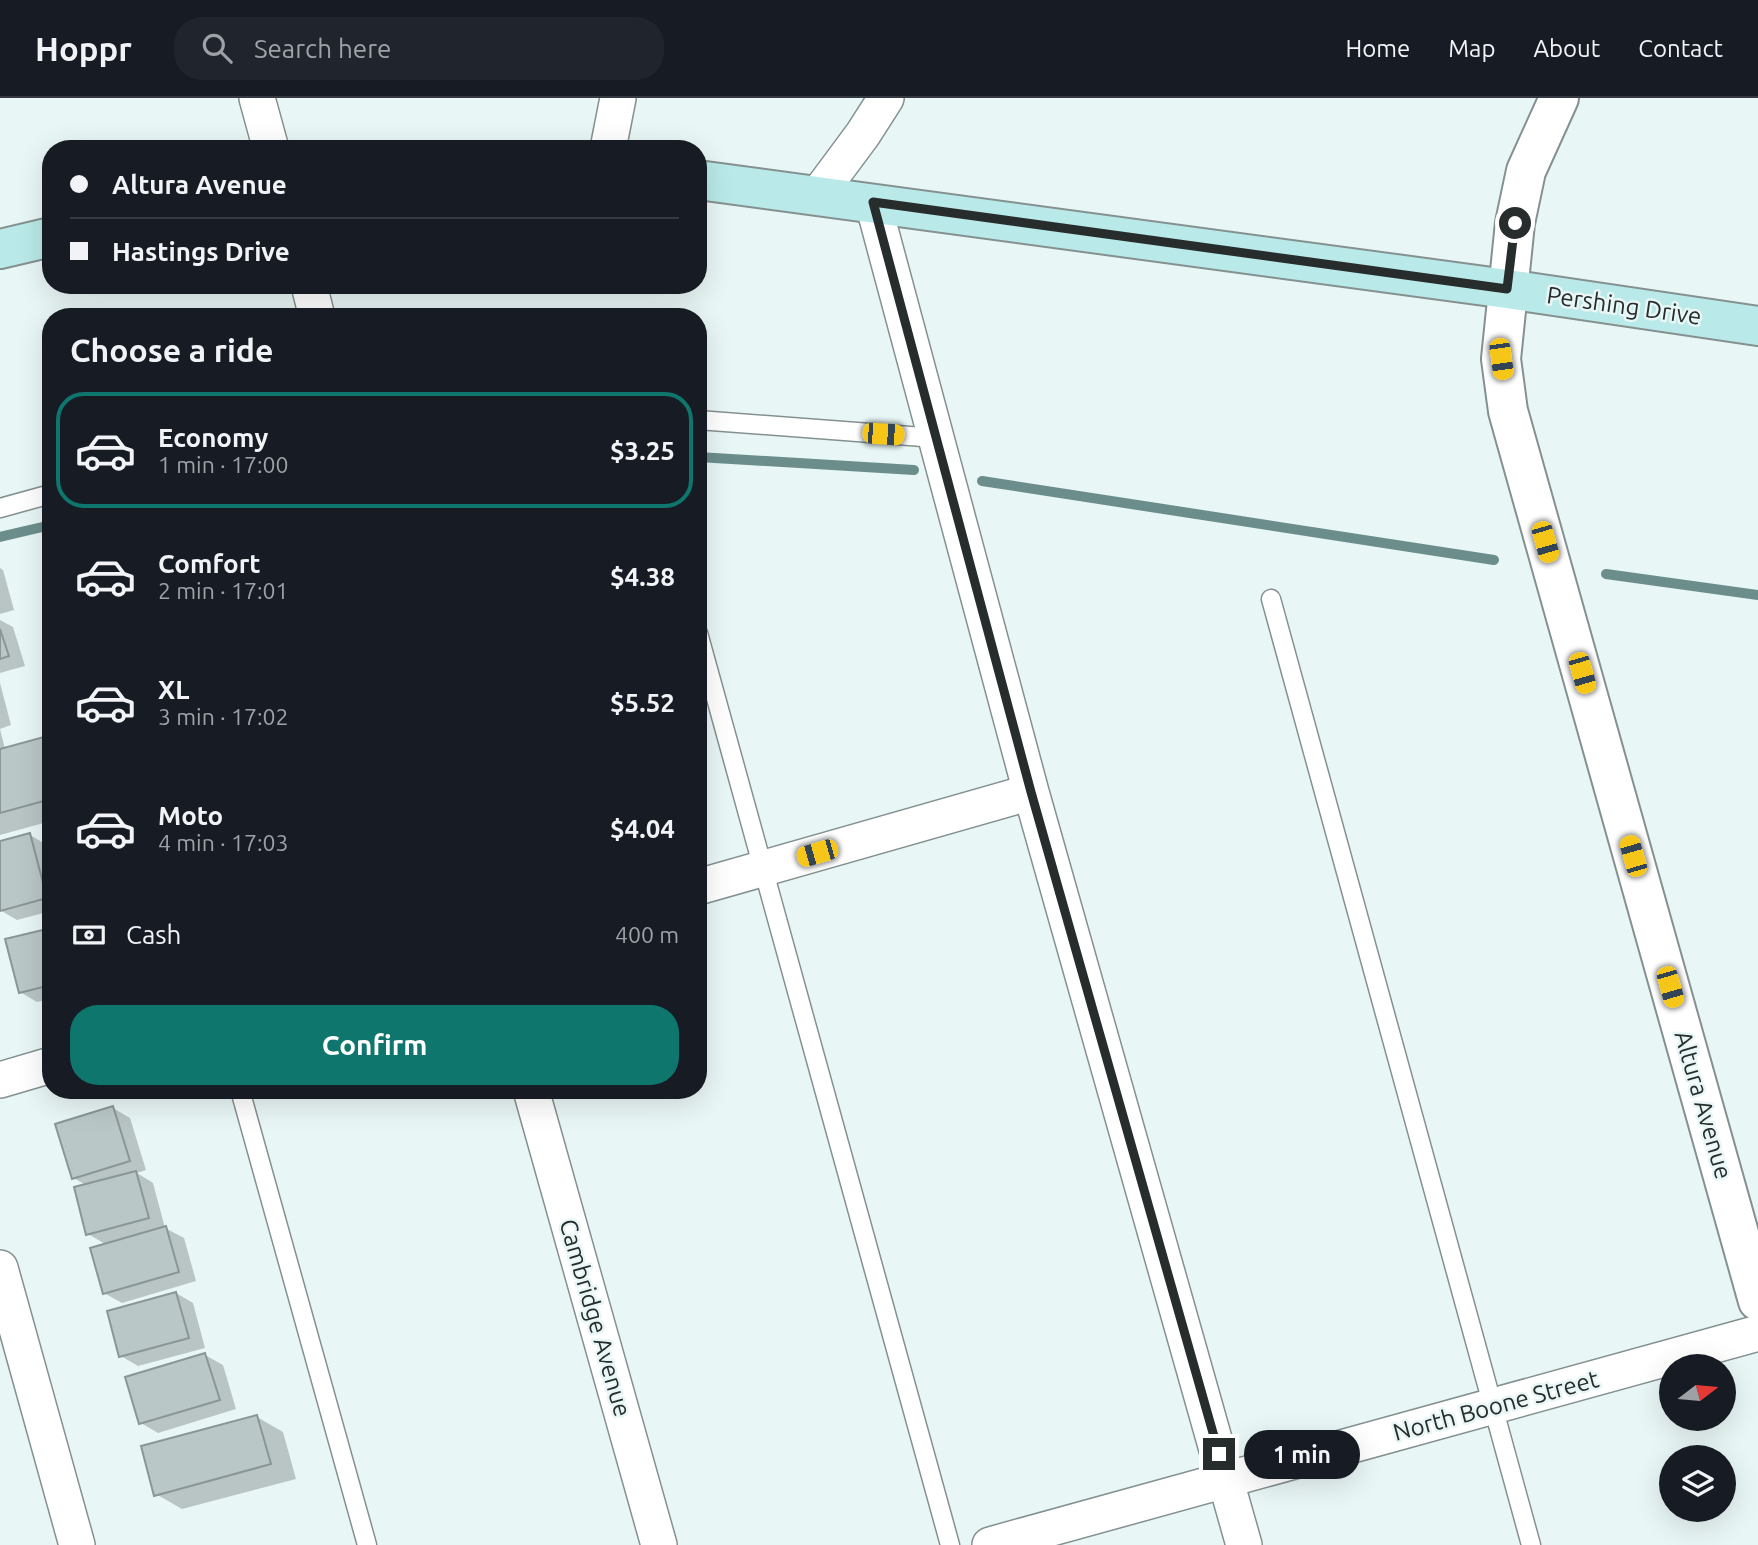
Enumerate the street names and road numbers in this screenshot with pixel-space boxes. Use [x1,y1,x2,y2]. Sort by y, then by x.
street label: Pershing Drive [1545,281,1703,330]
street label: Altura Avenue [1669,1028,1738,1182]
street label: Cambridge Avenue [554,1216,637,1420]
street label: North Boone Street [1390,1365,1602,1446]

